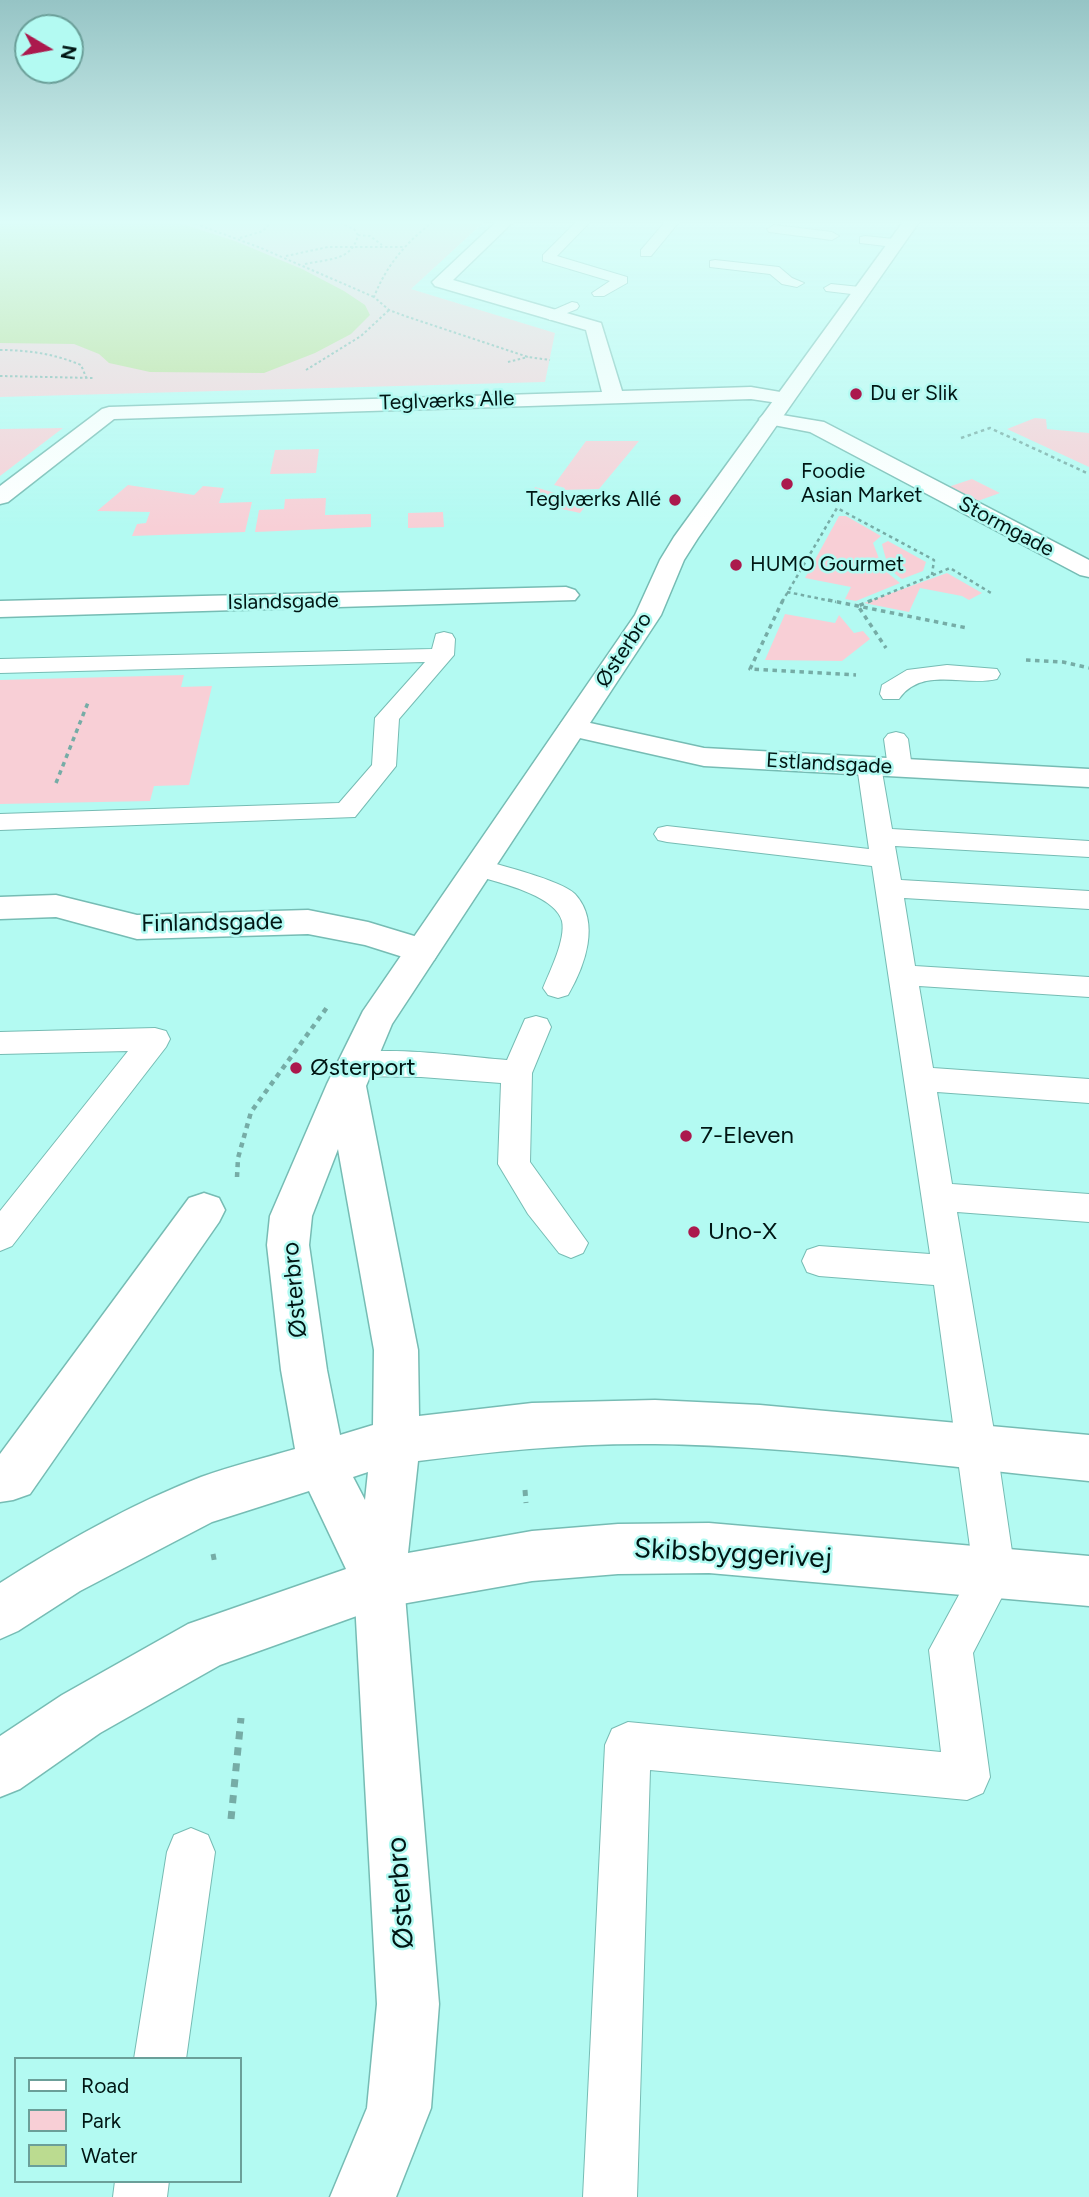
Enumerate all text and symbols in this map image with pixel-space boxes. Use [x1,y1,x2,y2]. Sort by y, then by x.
north arrow [14,14,84,84]
text: N [56,43,81,62]
place label: Du er Slik [870,381,958,407]
street label: Teglværks Alle [379,386,515,416]
marker: Du er Slik [848,386,864,402]
place label: Foodie Asian Market [801,459,922,509]
marker: Foodie Asian Market [779,476,795,492]
place label: Teglværks Allé [526,487,661,513]
street label: Stormgade [954,491,1058,563]
marker: Teglværks Allé [667,492,683,508]
place label: HUMO Gourmet [750,552,904,578]
marker: HUMO Gourmet [728,557,744,573]
street label: Islandsgade [227,588,339,616]
street label: Østerbro [590,608,658,692]
street label: Estlandsgade [765,748,893,780]
street label: Finlandsgade [141,907,283,939]
place label: Østerport [310,1054,416,1082]
marker: Østerport [288,1060,304,1076]
place label: 7-Eleven [700,1122,794,1150]
marker: 7-Eleven [678,1128,694,1144]
place label: Uno-X [708,1218,777,1246]
marker: Uno-X [686,1224,702,1240]
street label: Østerbro [276,1241,314,1339]
street label: Skibsbyggerivej [633,1532,833,1576]
street label: Østerbro [380,1836,422,1950]
legend [14,2057,242,2183]
text: Road [81,2073,129,2098]
text: Park [81,2108,121,2133]
text: Water [81,2143,137,2168]

